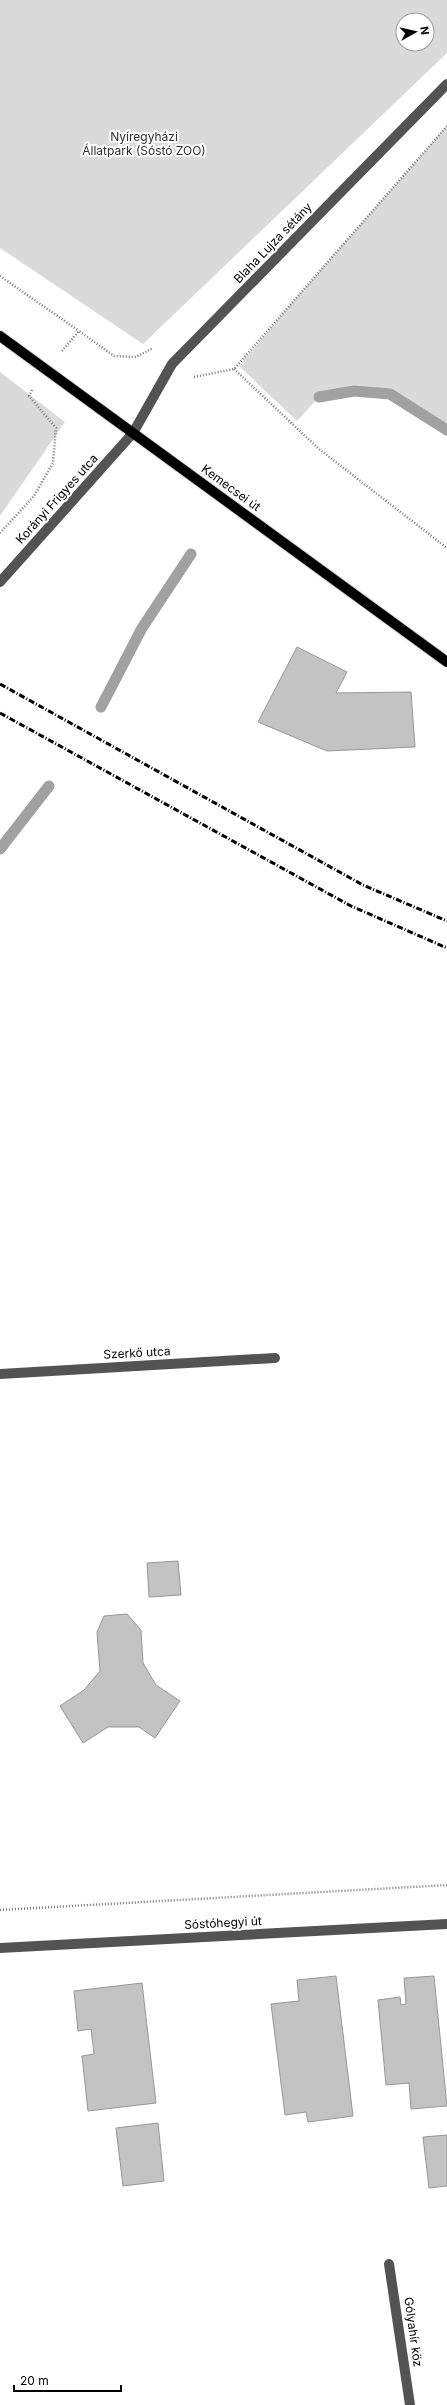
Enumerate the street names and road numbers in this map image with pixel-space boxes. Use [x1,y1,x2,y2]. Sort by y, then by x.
street label: Blaha Lujza sétány [230,199,315,286]
street label: Korányi Frigyes utca [12,451,101,547]
street label: Kemecsei út [199,461,264,514]
street label: Szerkő utca [103,1343,171,1362]
street label: Sóstóhegyi út [184,1913,262,1932]
street label: Gólyahír köz [401,2296,426,2368]

